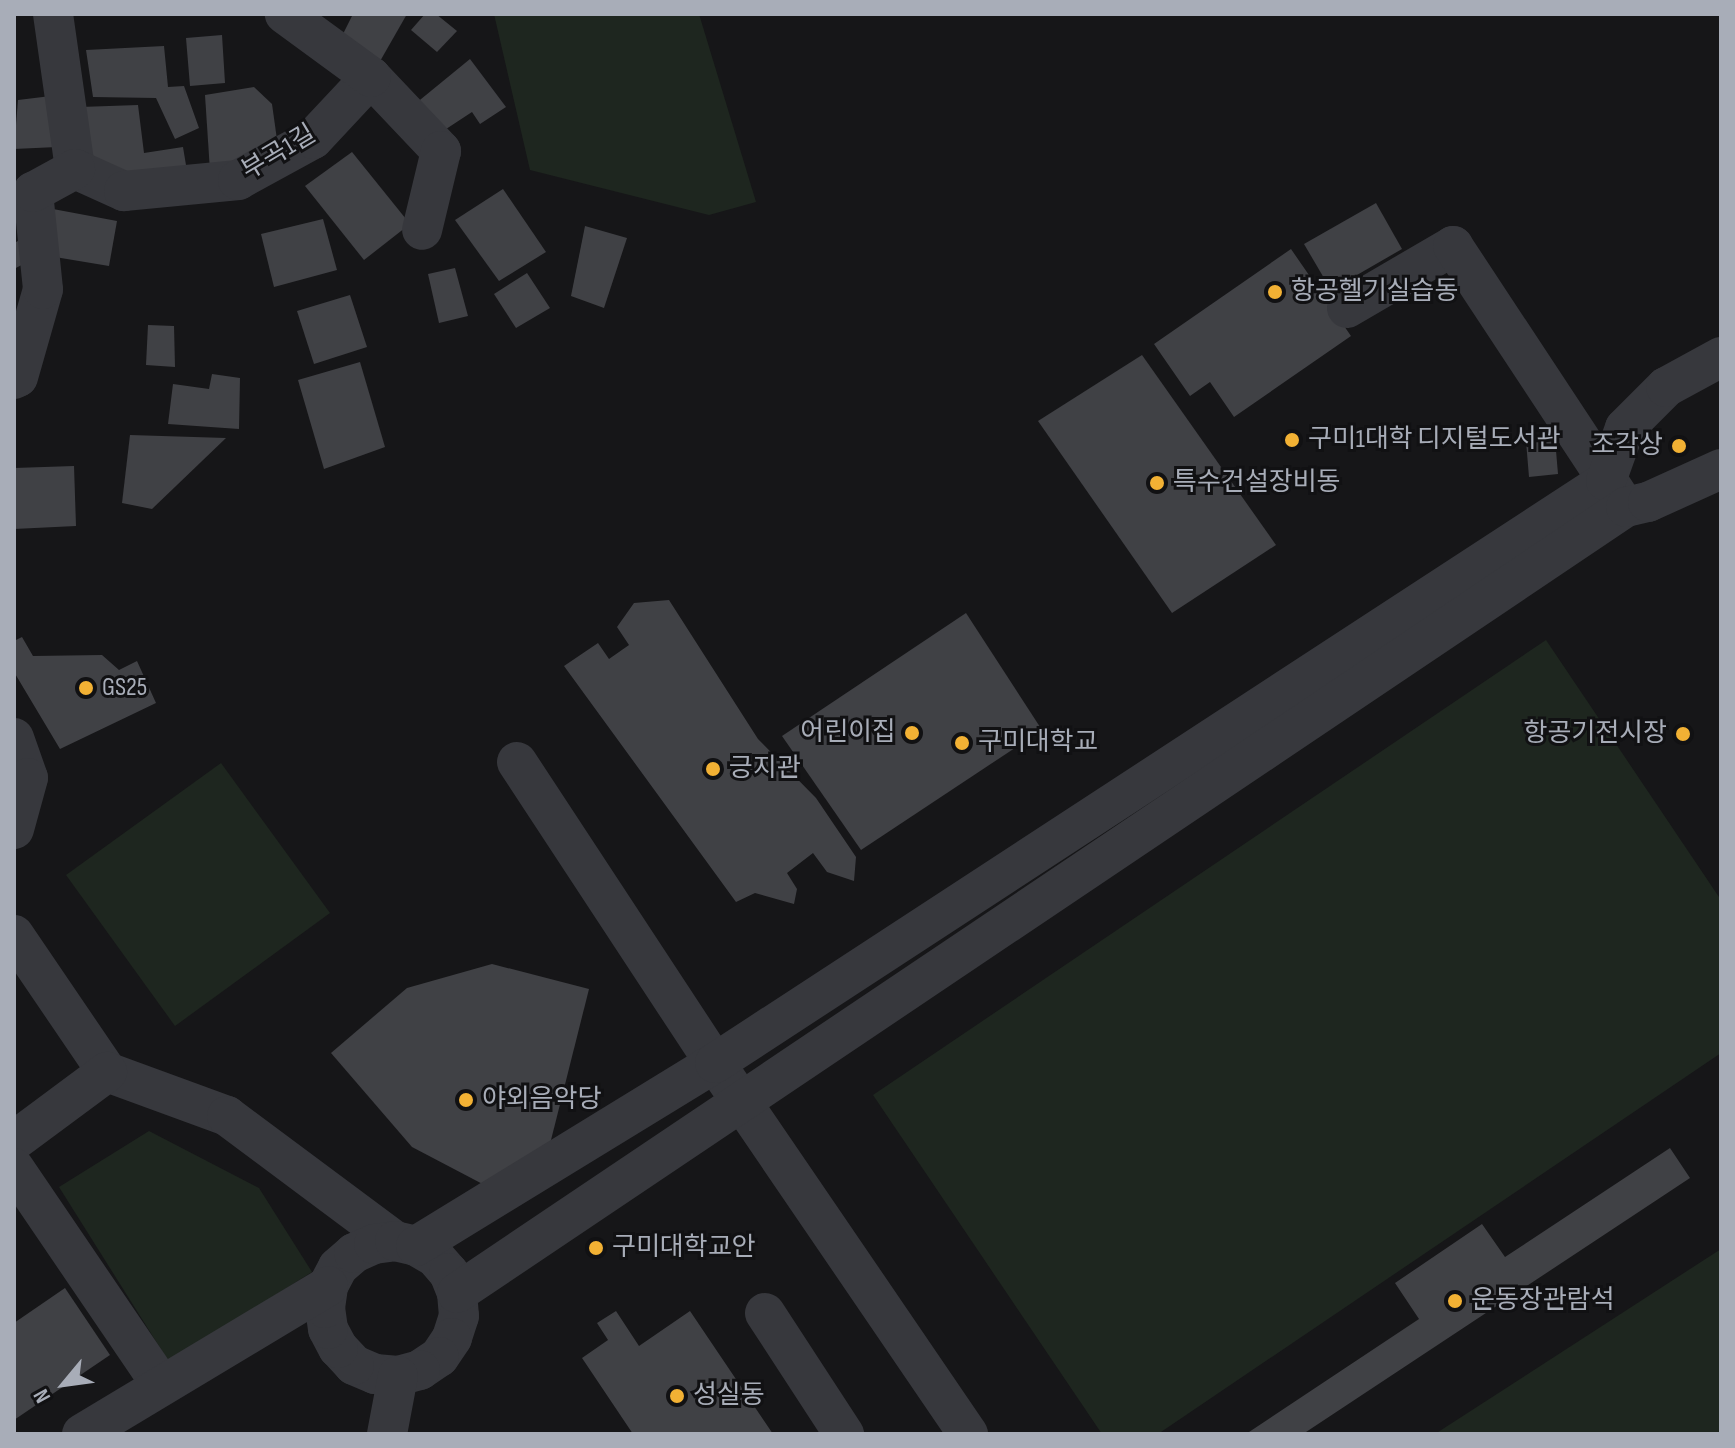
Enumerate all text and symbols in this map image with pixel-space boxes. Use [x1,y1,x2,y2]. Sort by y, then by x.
street label: 부곡1길 [236,119,322,187]
place label: 항공헬기실습동 [1291,276,1458,308]
marker: 항공헬기실습동 [1266,283,1284,301]
place label: 구미1대학 디지털도서관 [1308,424,1560,456]
place label: 조각상 [1591,430,1663,462]
marker: 구미1대학 디지털도서관 [1283,431,1301,449]
marker: 조각상 [1670,437,1688,455]
place label: 특수건설장비동 [1173,467,1340,499]
marker: 특수건설장비동 [1148,474,1166,492]
place label: GS25 [102,672,147,704]
marker: GS25 [77,679,95,697]
place label: 어린이집 [800,717,896,749]
place label: 항공기전시장 [1523,718,1667,750]
marker: 어린이집 [903,724,921,742]
marker: 항공기전시장 [1674,725,1692,743]
place label: 구미대학교 [978,727,1098,759]
marker: 구미대학교 [953,734,971,752]
place label: 긍지관 [729,753,801,785]
marker: 긍지관 [704,760,722,778]
place label: 야외음악당 [482,1084,602,1116]
marker: 야외음악당 [457,1091,475,1109]
place label: 구미대학교안 [612,1232,756,1264]
marker: 구미대학교안 [587,1239,605,1257]
place label: 운동장관람석 [1471,1285,1615,1317]
marker: 운동장관람석 [1446,1292,1464,1310]
north arrow [24,1344,104,1424]
place label: 성실동 [693,1380,765,1412]
text: N [28,1384,57,1408]
marker: 성실동 [668,1387,686,1405]

